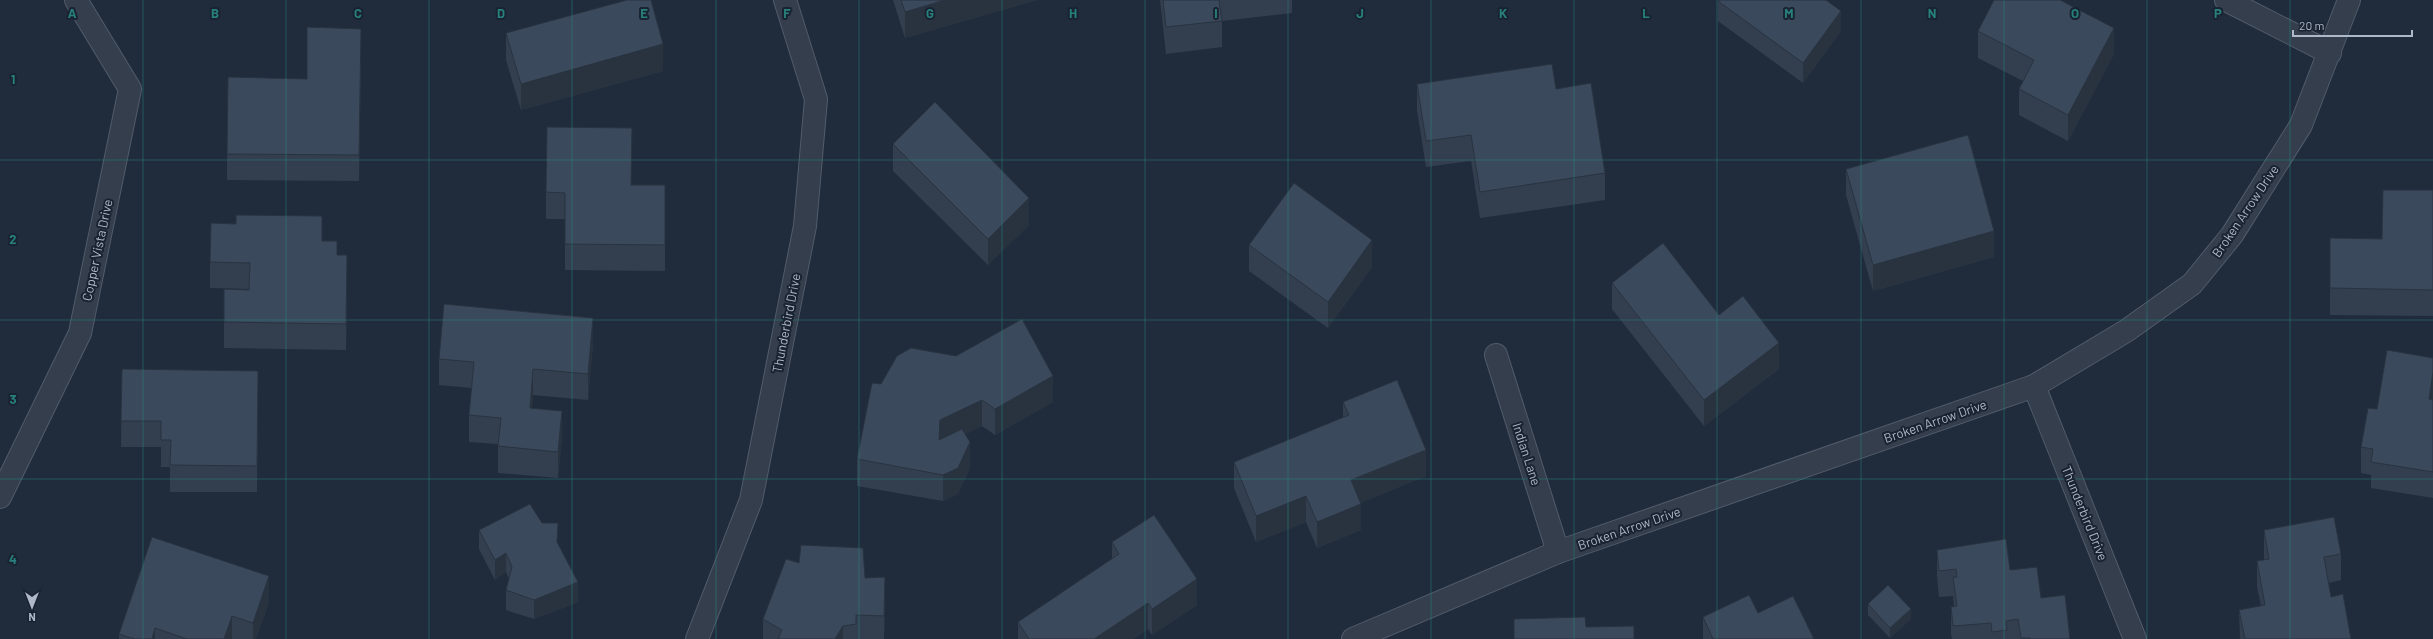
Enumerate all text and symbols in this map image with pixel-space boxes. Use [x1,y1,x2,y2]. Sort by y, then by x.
text: A [68,5,77,21]
text: B [211,5,219,21]
text: C [354,5,362,21]
text: D [497,5,505,21]
text: E [640,5,648,21]
text: F [783,5,791,21]
text: G [926,5,934,21]
text: H [1069,5,1077,21]
text: I [1214,5,1218,21]
text: J [1356,5,1364,21]
text: K [1499,5,1507,21]
text: L [1642,5,1650,21]
text: M [1784,5,1794,21]
text: N [1928,5,1936,21]
text: O [2071,5,2079,21]
text: P [2214,5,2222,21]
scale bar [2293,12,2412,38]
text: 20 m [2299,18,2325,32]
text: 1 [11,71,15,87]
street label: Broken Arrow Drive [2208,162,2282,260]
street label: Copper Vista Drive [78,198,116,302]
text: 2 [9,231,17,247]
street label: Thunderbird Drive [769,272,803,374]
text: 3 [9,391,17,407]
street label: Broken Arrow Drive [1881,396,1989,446]
street label: Indian Lane [1509,421,1545,487]
street label: Thunderbird Drive [2059,463,2111,563]
street label: Broken Arrow Drive [1575,503,1683,553]
text: 4 [9,551,17,567]
north arrow [12,587,52,627]
text: N [28,611,36,624]

